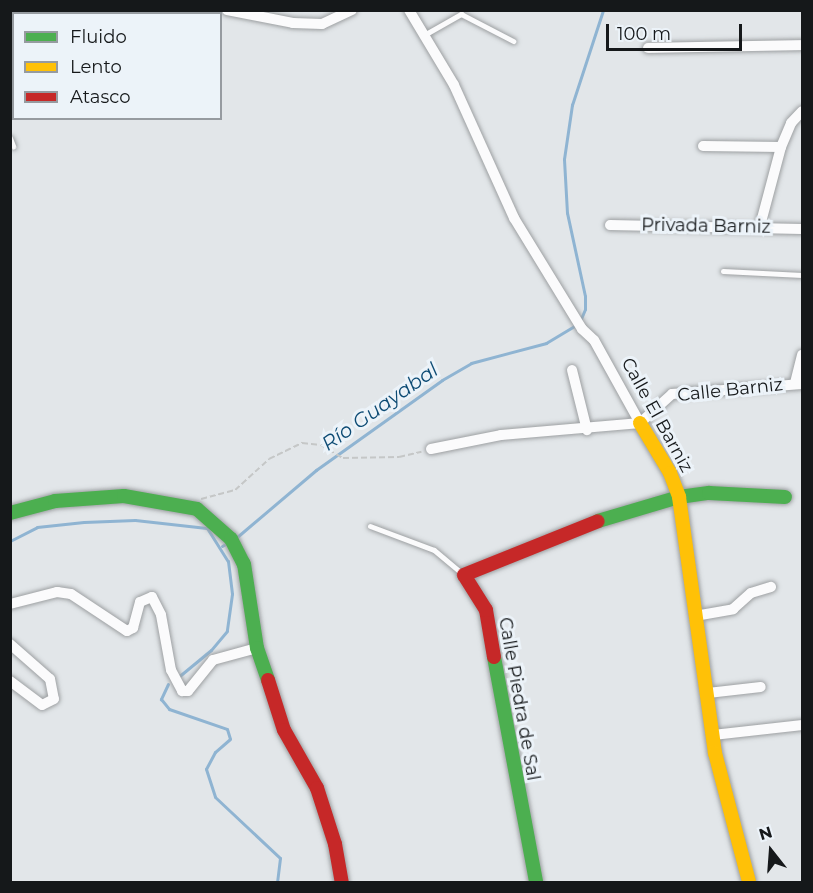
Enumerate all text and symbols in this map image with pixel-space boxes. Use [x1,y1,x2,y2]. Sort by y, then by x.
legend [12,12,222,120]
scale bar [609,12,746,50]
text: 100 m [617,23,671,45]
text: Fluido [70,26,127,48]
text: Lento [70,56,122,78]
text: Atasco [70,86,130,108]
street label: Privada Barniz [641,214,771,238]
street label: Calle El Barniz [617,354,697,476]
water label: Río Guayabal [317,358,443,456]
street label: Calle Barniz [676,374,784,406]
street label: Calle Piedra de Sal [494,616,544,782]
north arrow [741,821,801,881]
text: N [757,822,775,844]

